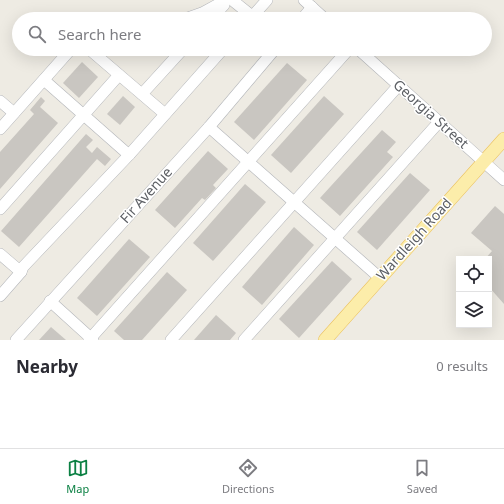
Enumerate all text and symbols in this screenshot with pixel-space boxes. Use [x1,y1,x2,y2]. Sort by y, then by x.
search box [12,12,492,56]
icon: search [26,23,48,45]
text: Search here [58,24,141,44]
street label: Georgia Street [390,75,473,152]
street label: Fir Avenue [115,162,176,227]
street label: Wardleigh Road [372,194,456,284]
map controls [456,256,492,328]
button: locate [456,256,492,292]
button: layers [456,292,492,328]
text: Nearby [16,355,78,378]
text: 0 results [436,357,488,375]
tab: Map [66,457,89,496]
tab: Directions [222,457,274,496]
tab: Saved [407,457,438,496]

